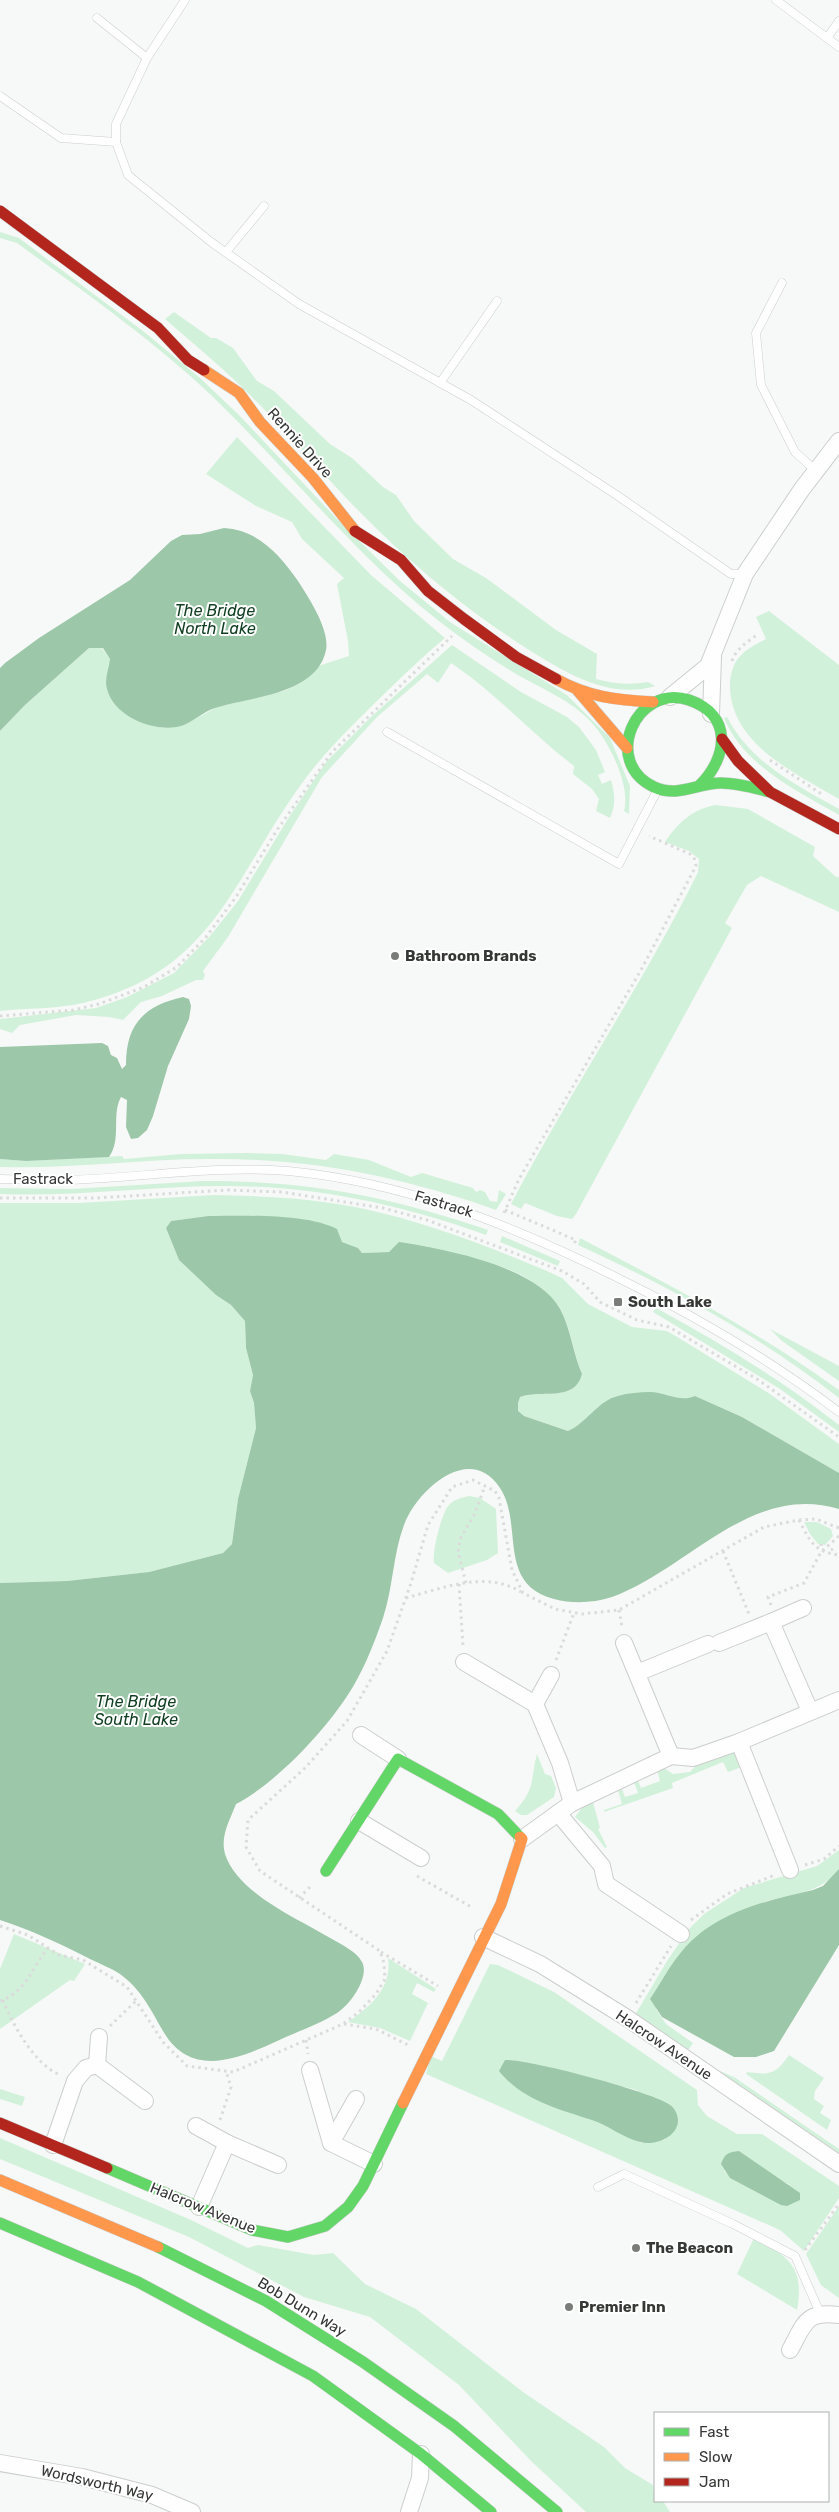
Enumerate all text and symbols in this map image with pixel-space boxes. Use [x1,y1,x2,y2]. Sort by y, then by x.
street label: Rennie Drive [264,404,336,482]
water label: The Bridge North Lake [174,601,256,638]
place label: Bathroom Brands [405,947,537,965]
marker: Bathroom Brands [389,950,401,962]
street label: Fastrack [13,1170,73,1188]
street label: Fastrack [413,1187,476,1221]
place label: South Lake [628,1293,712,1311]
marker: South Lake [612,1296,624,1308]
water label: The Bridge South Lake [94,1692,178,1729]
street label: Halcrow Avenue [612,2006,716,2084]
street label: Halcrow Avenue [148,2179,258,2237]
place label: The Beacon [646,2239,733,2257]
marker: The Beacon [630,2242,642,2254]
street label: Bob Dunn Way [254,2273,350,2341]
place label: Premier Inn [579,2298,666,2316]
marker: Premier Inn [563,2301,575,2313]
legend [654,2412,829,2502]
text: Fast [699,2423,729,2441]
text: Slow [699,2448,732,2466]
street label: Wordsworth Way [39,2461,155,2505]
text: Jam [699,2473,730,2491]

